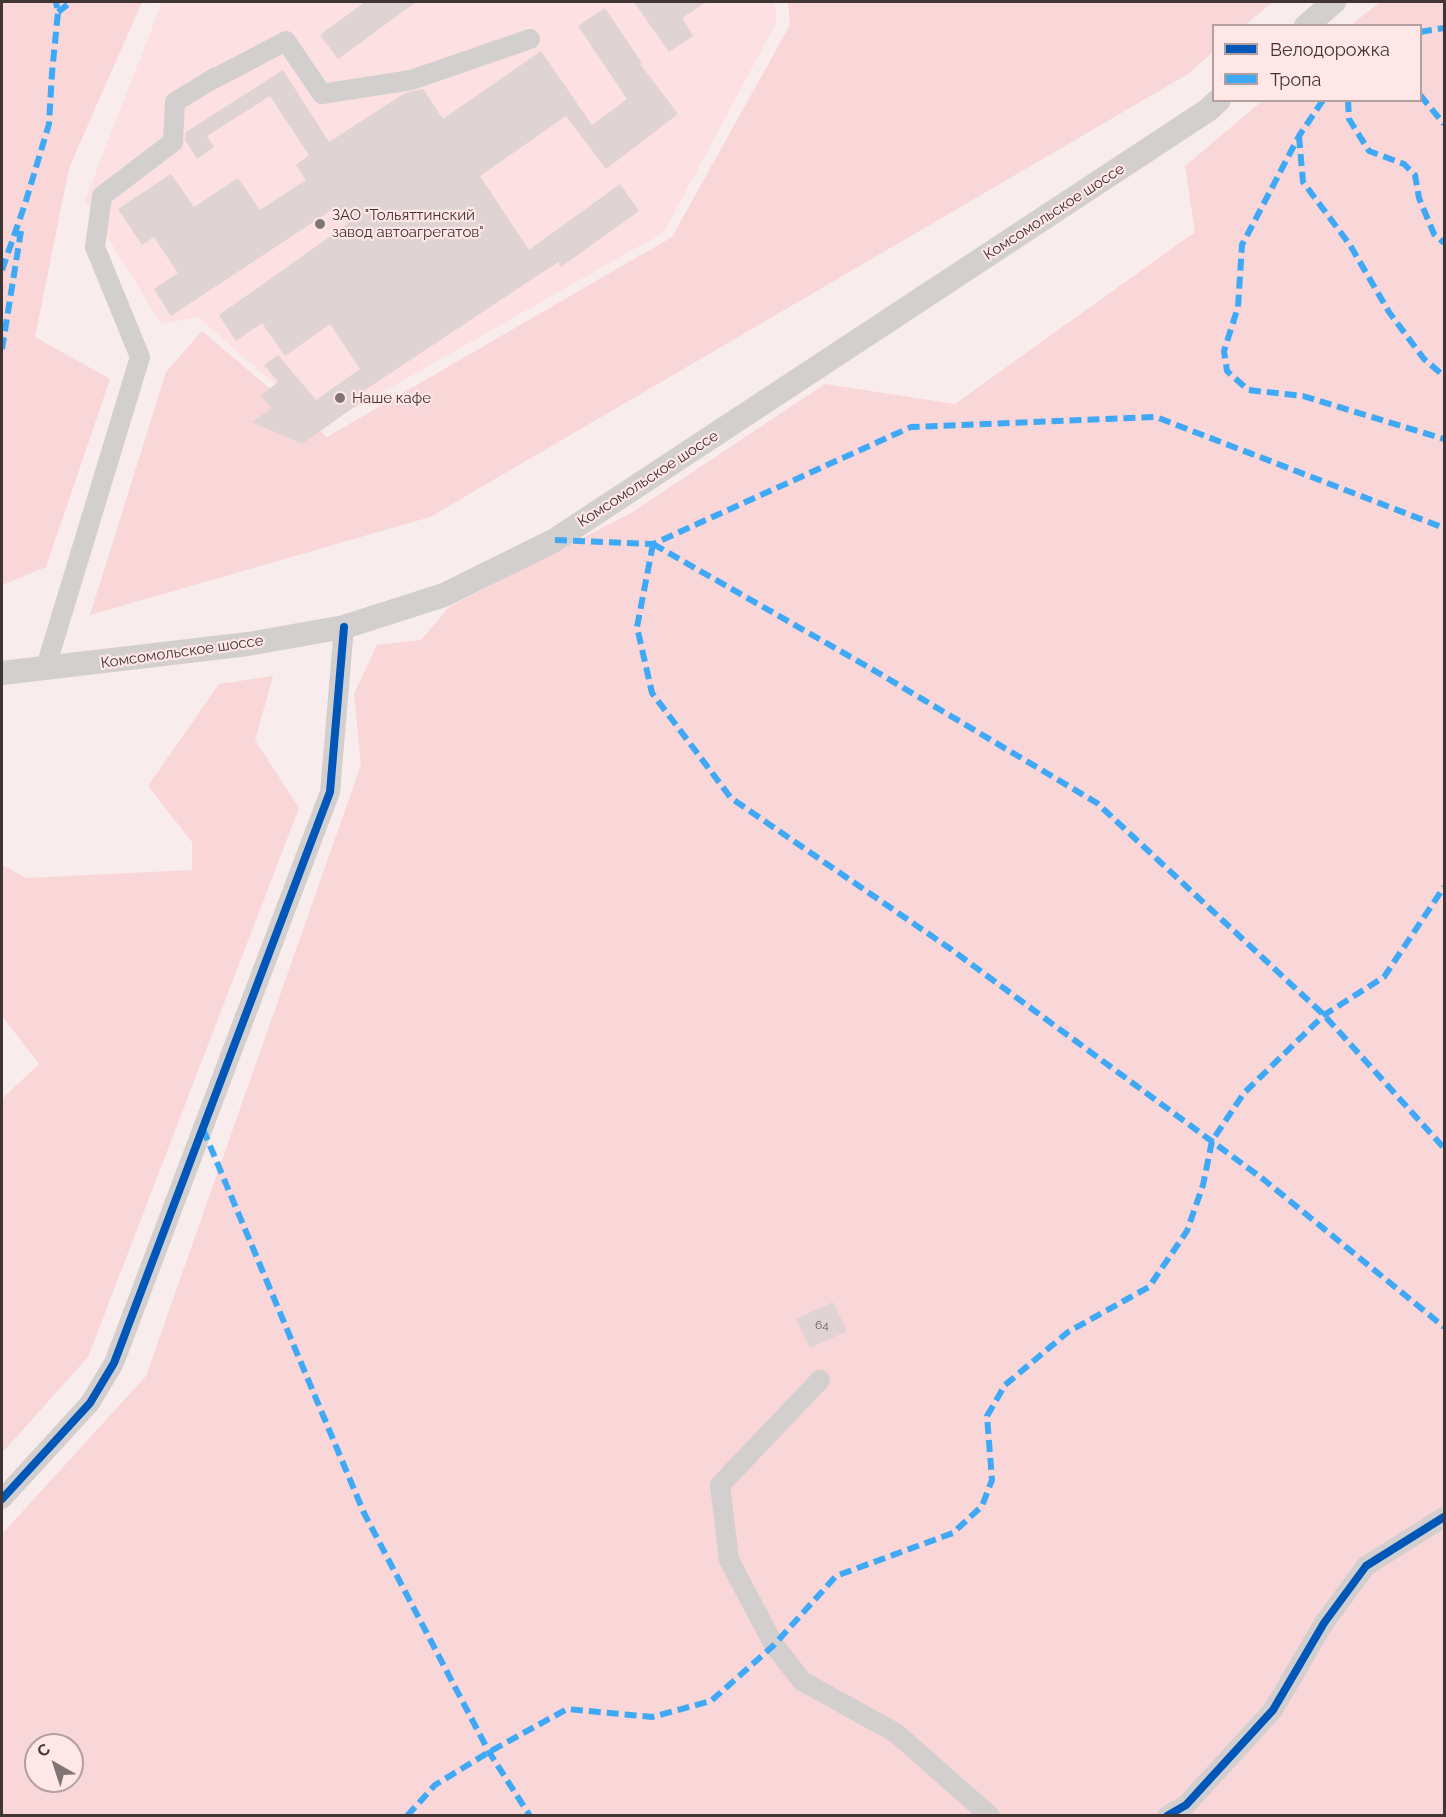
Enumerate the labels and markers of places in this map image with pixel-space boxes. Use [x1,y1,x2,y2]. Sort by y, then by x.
place label: ЗАО "Тольяттинский завод автоагрегатов" [332,206,484,241]
marker: ЗАО "Тольяттинский завод автоагрегатов" [313,217,327,231]
place label: Наше кафе [352,389,431,407]
marker: Наше кафе [333,391,347,405]

